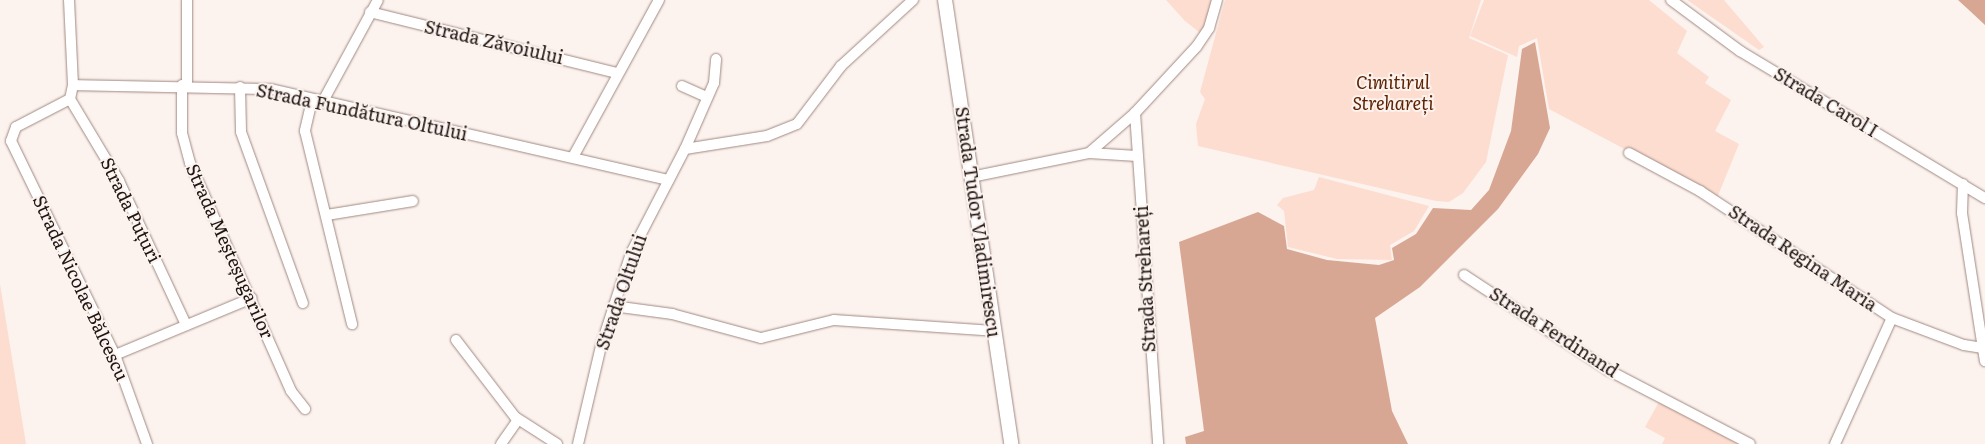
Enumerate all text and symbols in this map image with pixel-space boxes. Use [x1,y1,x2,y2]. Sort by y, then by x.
street label: Strada Zăvoiului [422,16,566,68]
street label: Strada Carol I [1770,63,1882,141]
park label: Cimitirul Strehareți [1352,72,1434,115]
street label: Strada Fundătura Oltului [254,79,470,145]
street label: Strada Tudor Vladimirescu [951,105,1005,339]
street label: Strada Puțuri [96,154,166,266]
street label: Strada Meșteșugarilor [182,160,278,342]
street label: Strada Nicolae Bălcescu [29,192,133,384]
street label: Strada Regina Maria [1725,200,1881,316]
street label: Strada Strehareți [1130,205,1160,353]
street label: Strada Oltului [591,231,651,353]
street label: Strada Ferdinand [1486,282,1622,382]

